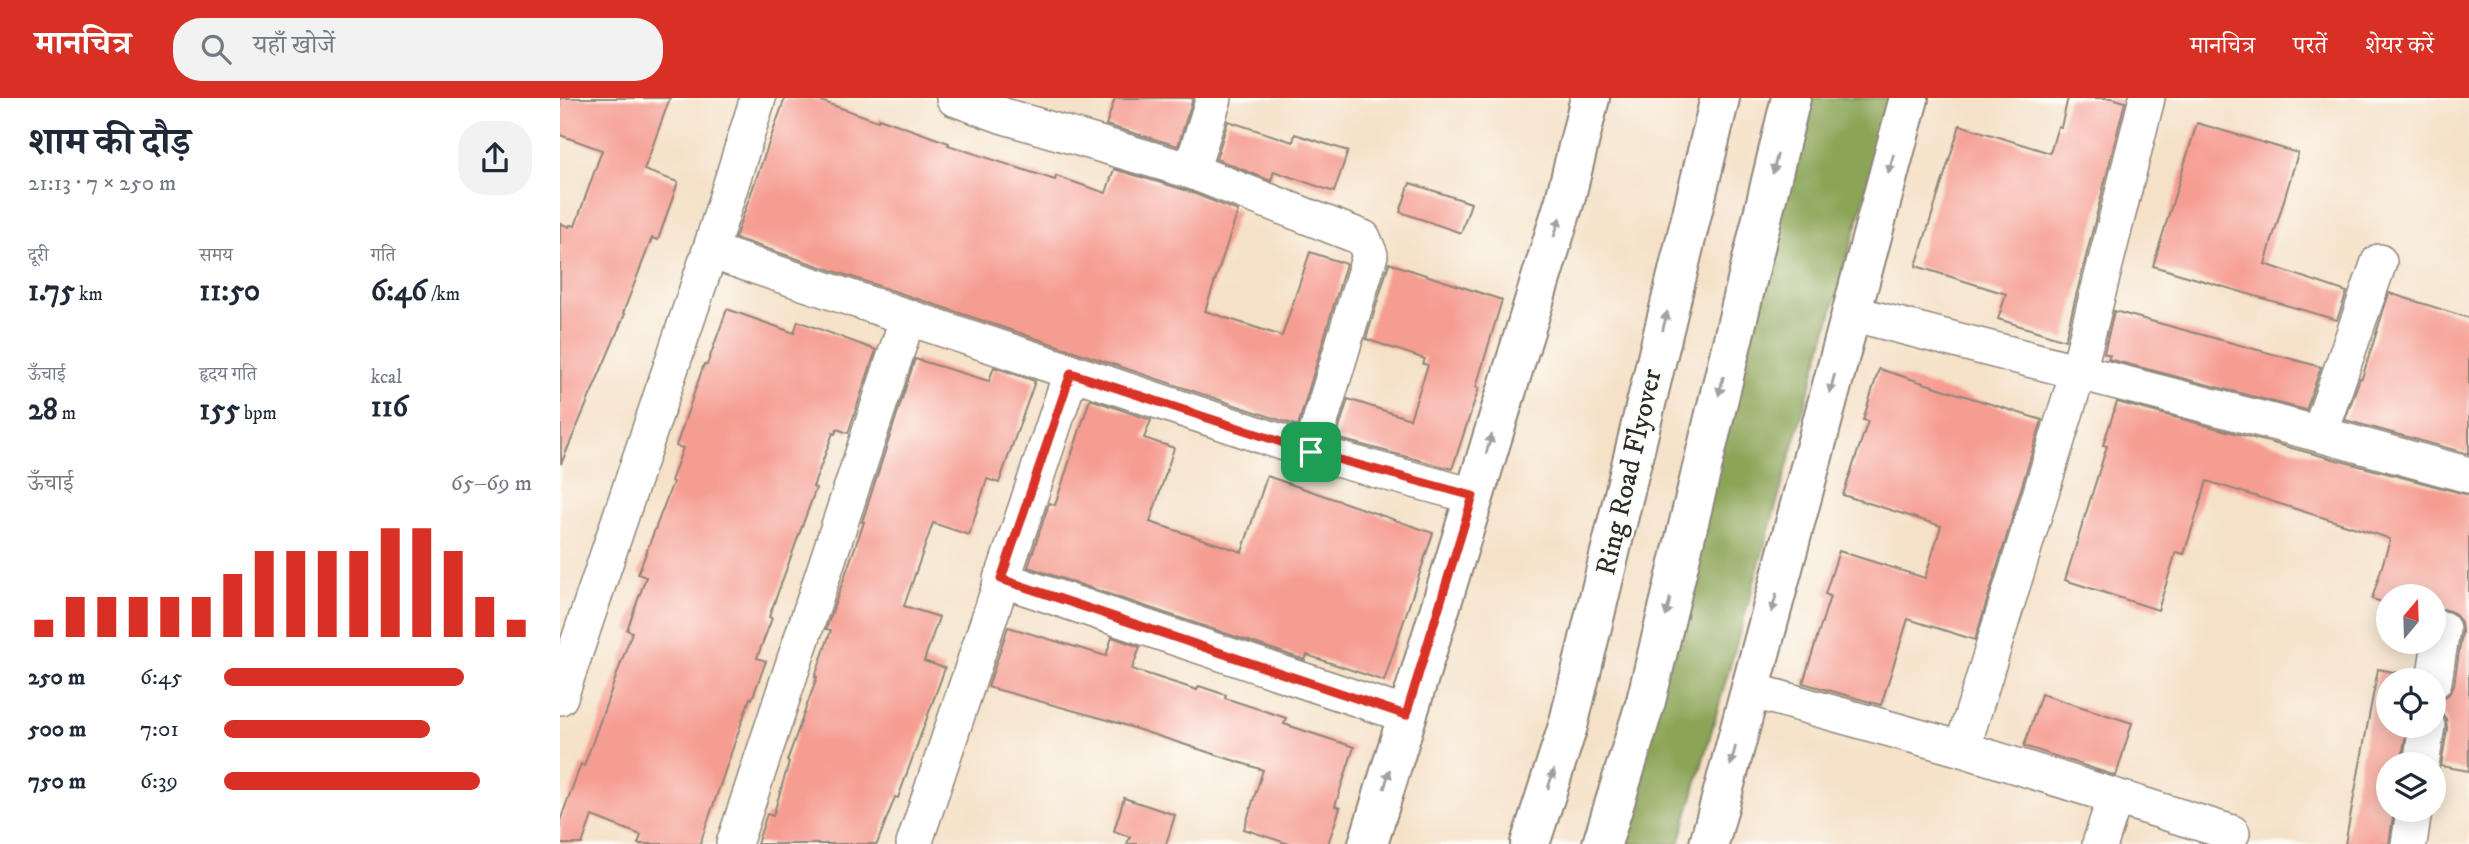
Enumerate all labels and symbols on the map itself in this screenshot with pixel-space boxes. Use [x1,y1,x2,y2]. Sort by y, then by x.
one-way arrow [1769,153,1780,175]
one-way arrow [1885,153,1896,175]
one-way arrow [1552,216,1563,237]
one-way arrow [1660,310,1671,332]
street label: Ring Road Flyover [1588,365,1670,578]
one-way arrow [1827,373,1837,394]
one-way arrow [1716,375,1727,397]
pin [1281,422,1341,482]
one-way arrow [1485,433,1495,454]
north arrow [2376,584,2446,654]
one-way arrow [1768,593,1778,614]
one-way arrow [1662,596,1673,618]
one-way arrow [1727,745,1738,767]
one-way arrow [1382,768,1392,789]
one-way arrow [1547,768,1557,789]

